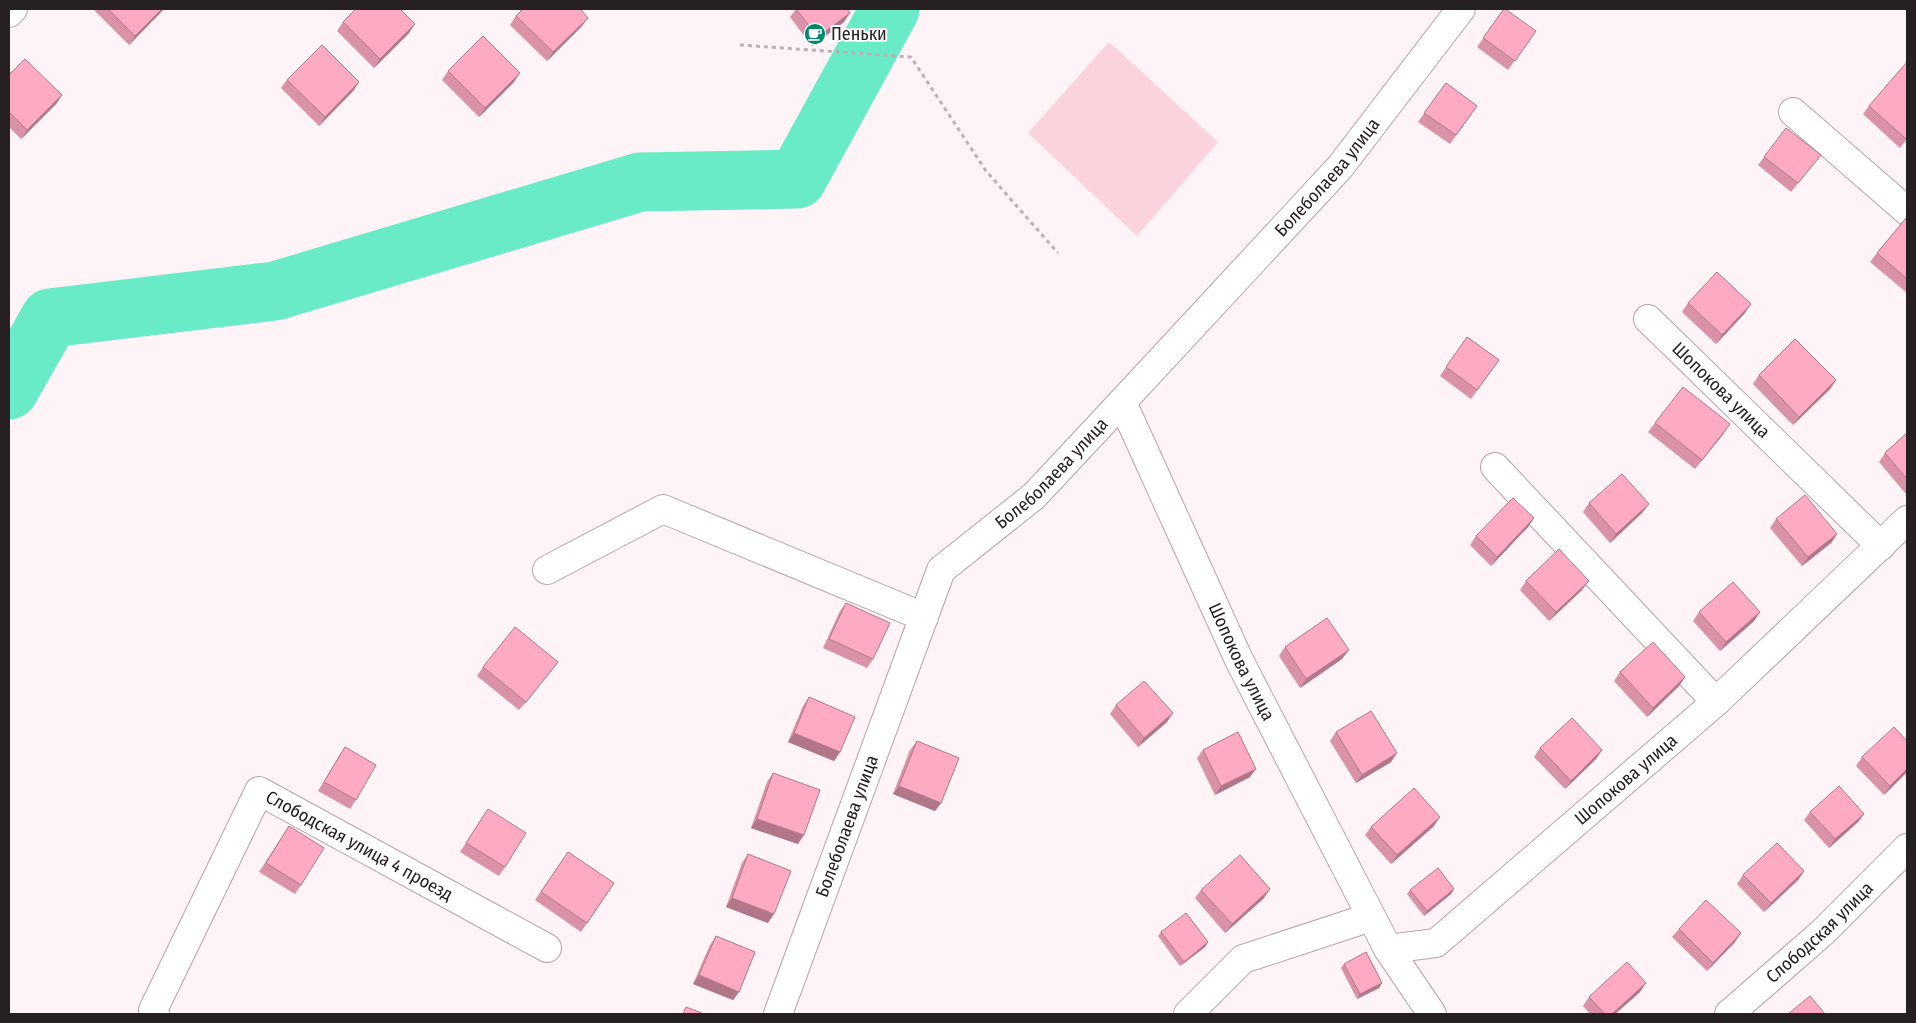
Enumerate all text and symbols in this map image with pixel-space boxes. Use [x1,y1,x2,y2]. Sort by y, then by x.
cafe icon: Пеньки [803,22,827,46]
place label: Пеньки [831,23,887,45]
street label: Болеболаева улица [1270,114,1385,241]
street label: Шопокова улица [1667,338,1775,443]
street label: Болеболаева улица [991,413,1113,534]
street label: Шопокова улица [1204,600,1279,725]
street label: Шопокова улица [1570,729,1682,830]
street label: Болеболаева улица [811,752,883,900]
street label: Слободская улица 4 проезд [262,786,457,906]
street label: Слободская улица [1761,877,1878,988]

